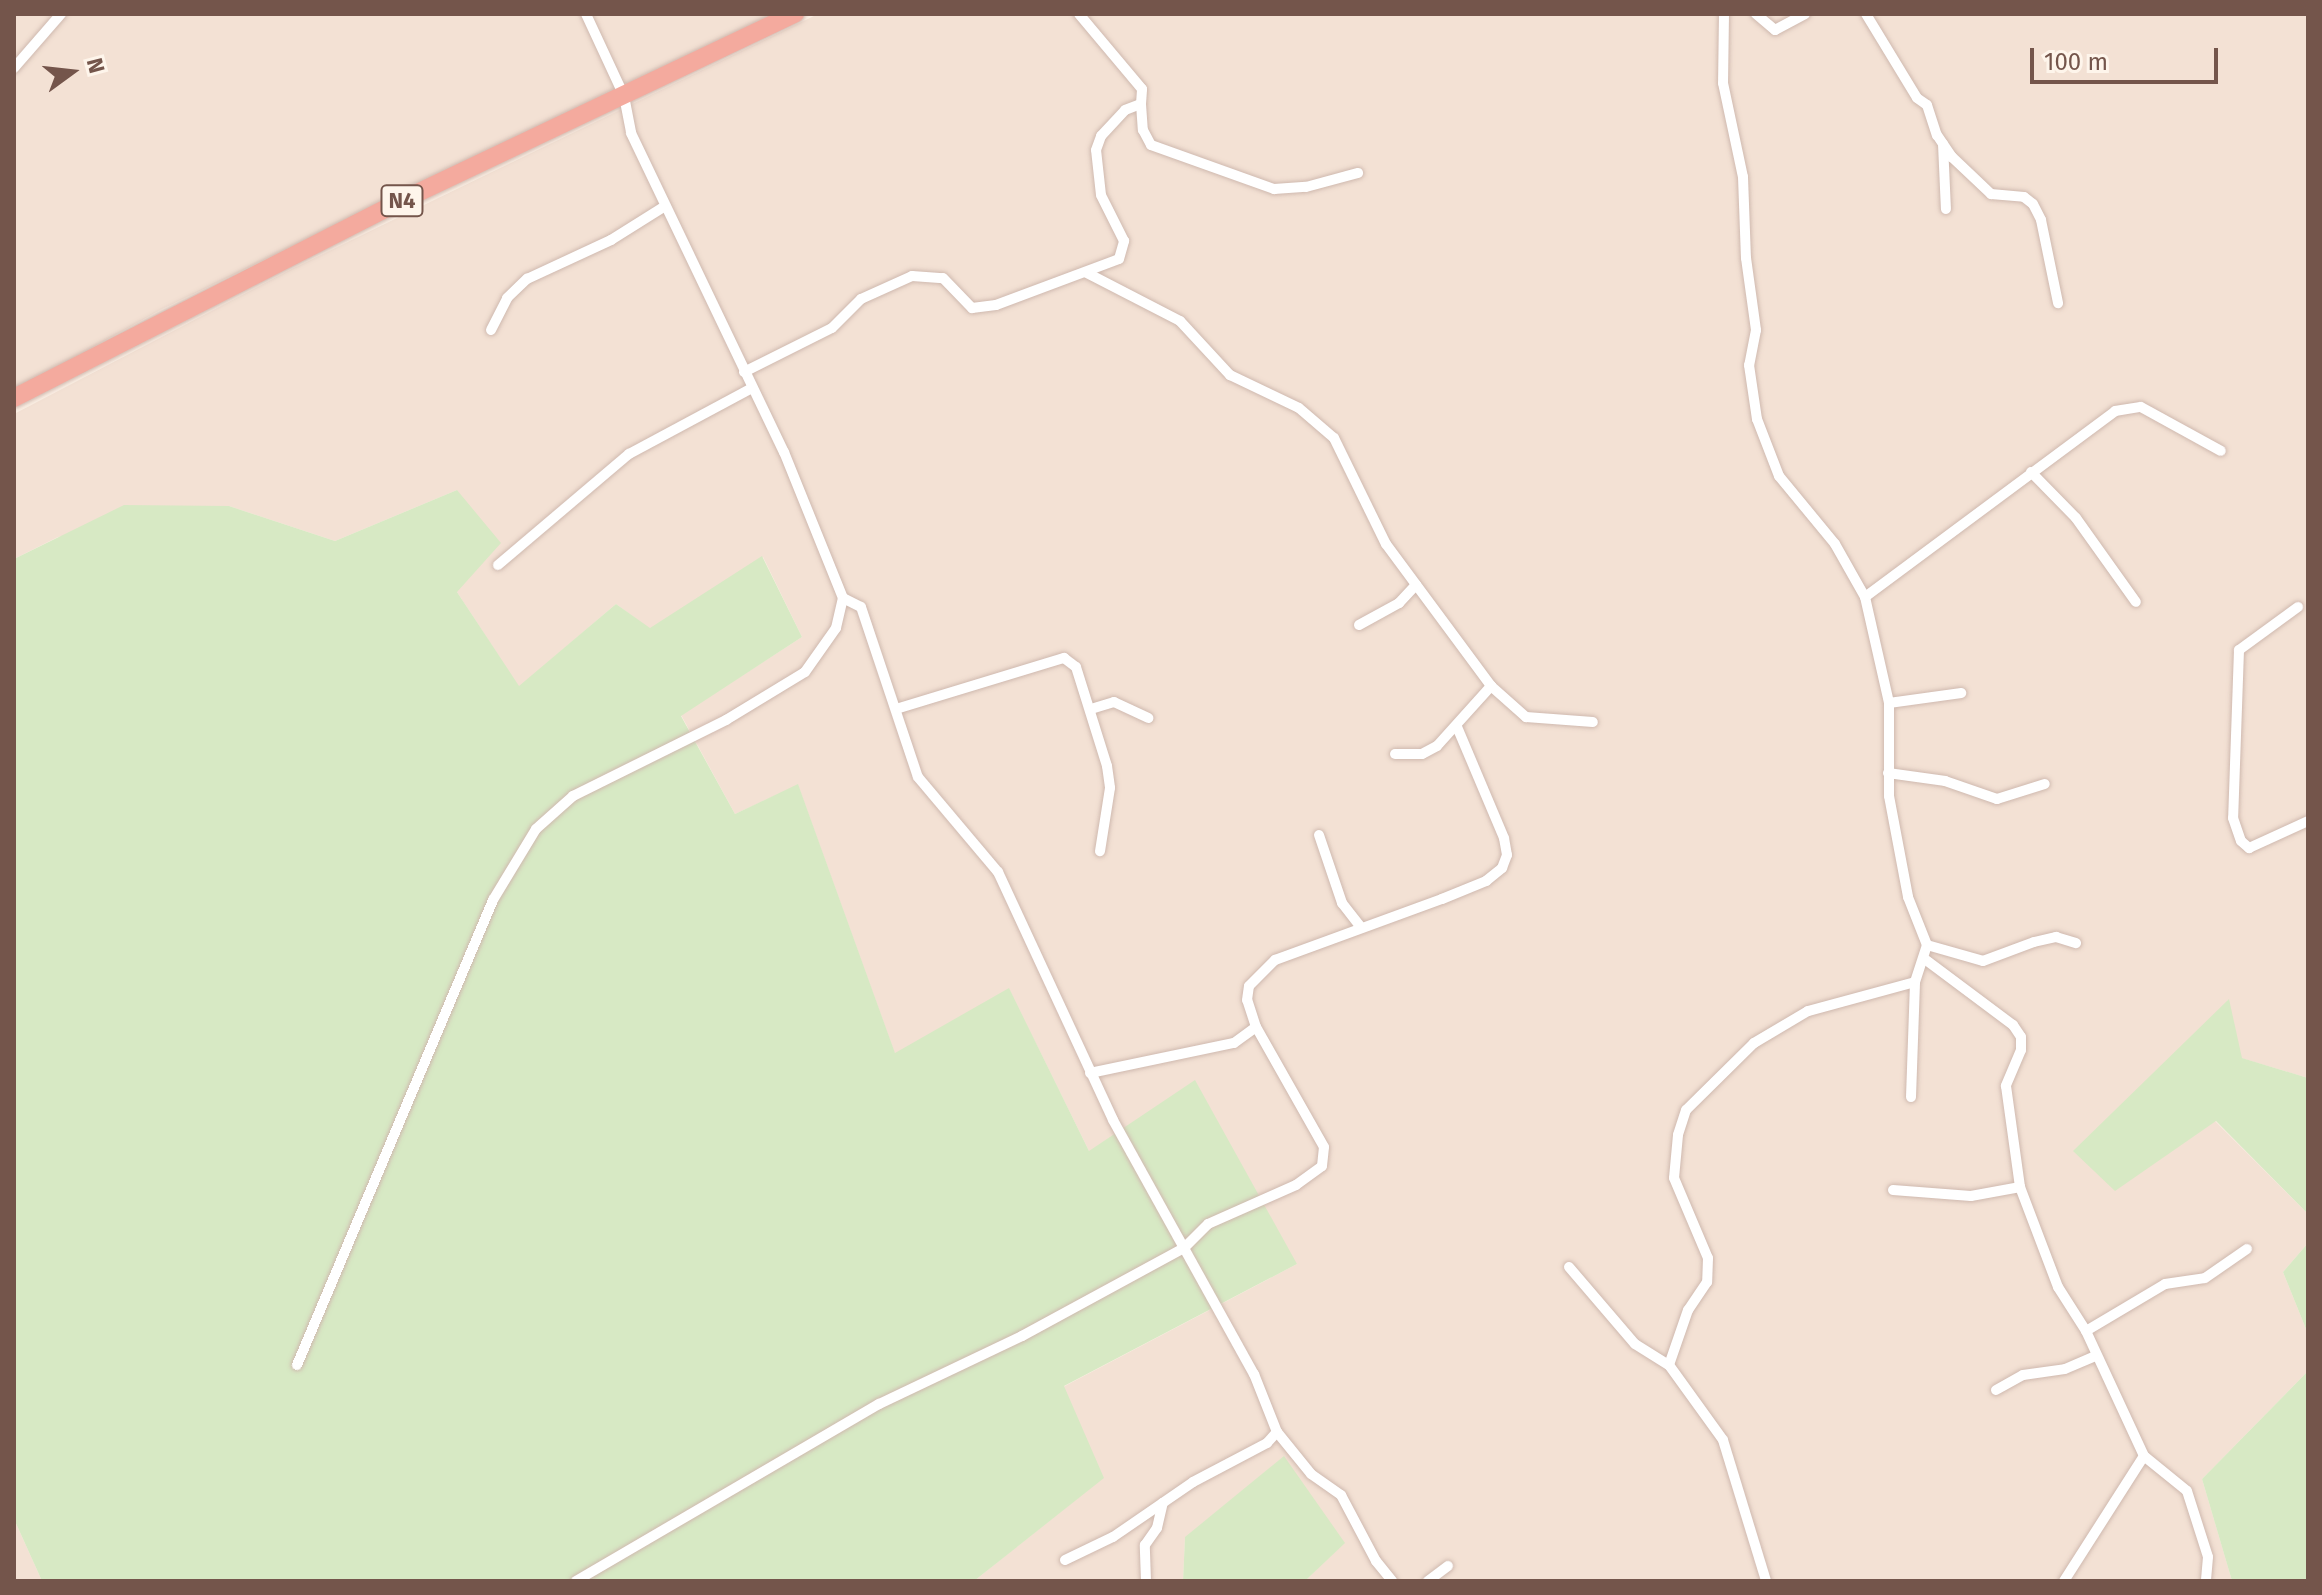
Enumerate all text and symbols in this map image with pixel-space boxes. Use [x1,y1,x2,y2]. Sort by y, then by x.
north arrow [32,32,112,112]
scale bar [2034,32,2222,82]
text: 100 m [2044,48,2108,76]
text: N [81,55,111,76]
road number: N4 [380,183,424,219]

